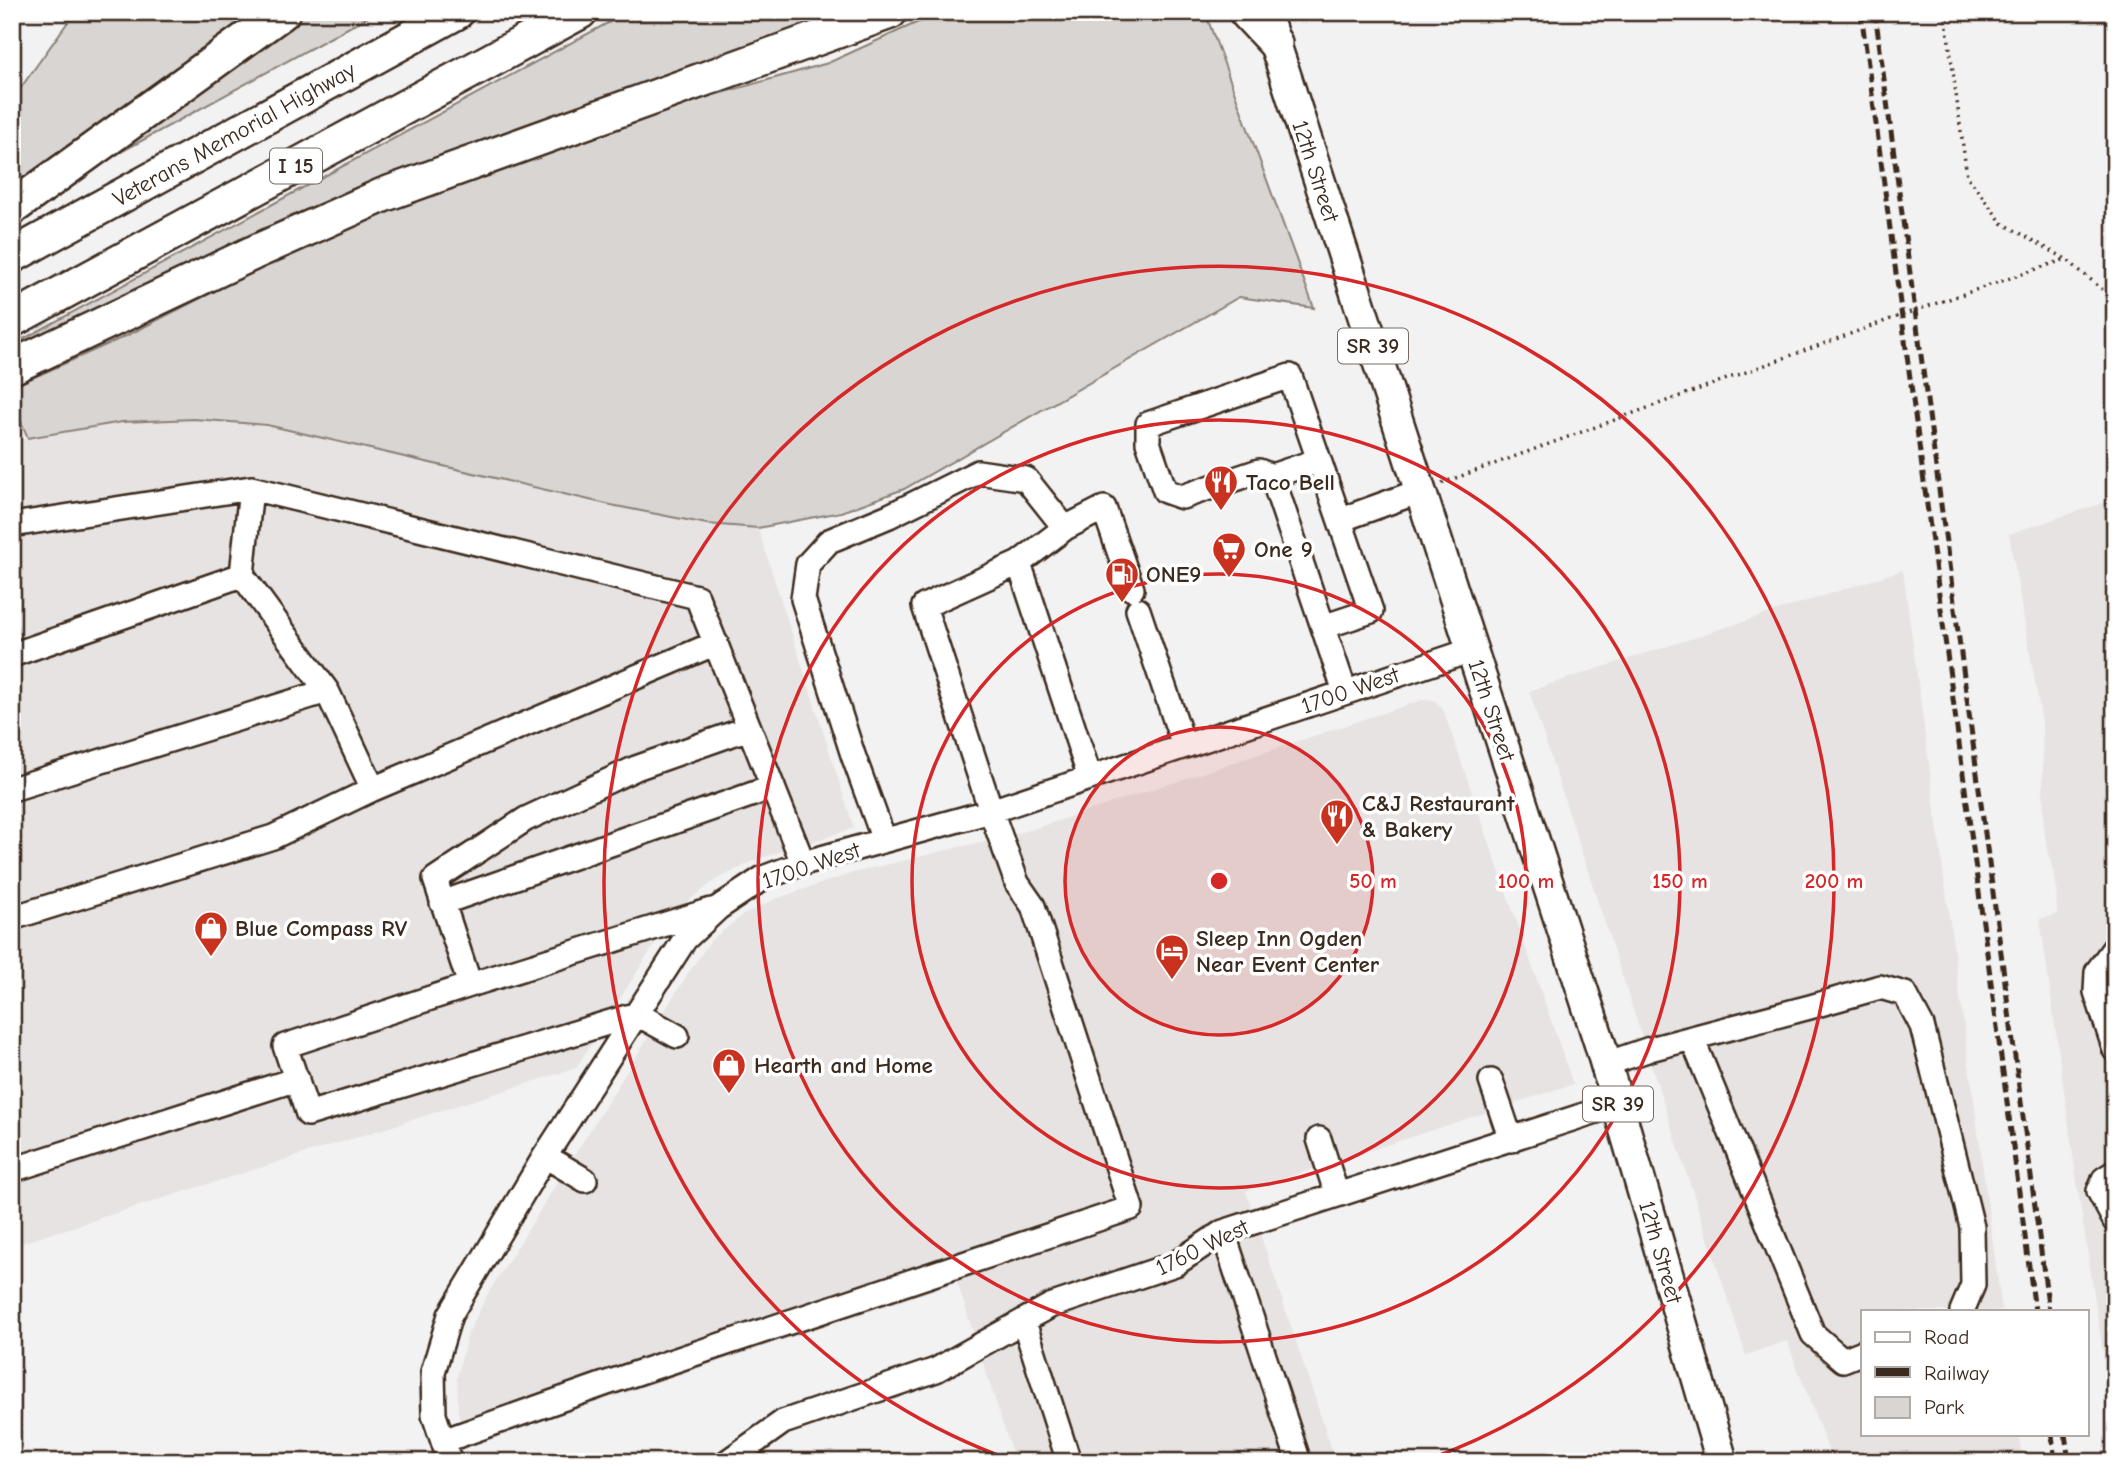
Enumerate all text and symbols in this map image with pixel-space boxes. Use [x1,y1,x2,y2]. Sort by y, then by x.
street label: Veterans Memorial Highway [108,56,361,212]
street label: 12th Street [1286,117,1345,227]
road number: I 15 [270,148,322,184]
road number: SR 39 [1338,328,1408,364]
restaurant icon: Taco Bell [1202,463,1240,512]
place label: Taco Bell [1246,469,1335,496]
supermarket icon: One 9 [1210,530,1248,579]
place label: One 9 [1254,536,1313,563]
fuel station icon: ONE9 [1103,555,1141,604]
place label: ONE9 [1146,561,1201,588]
street label: 12th Street [1462,656,1521,766]
street label: 1700 West [1298,661,1404,720]
place label: C&J Restaurant & Bakery [1362,790,1515,843]
restaurant icon: C&J Restaurant & Bakery [1318,797,1356,846]
street label: 1700 West [759,836,865,895]
centre of rings [1207,869,1231,893]
text: 50 m [1349,869,1397,893]
text: 100 m [1498,869,1554,893]
text: 150 m [1652,869,1708,893]
text: 200 m [1805,869,1863,893]
shop icon: Blue Compass RV [192,909,230,958]
place label: Blue Compass RV [235,915,408,942]
place label: Sleep Inn Ogden Near Event Center [1196,925,1380,978]
hotel icon: Sleep Inn Ogden Near Event Center [1153,932,1191,981]
shop icon: Hearth and Home [710,1046,748,1095]
place label: Hearth and Home [754,1052,933,1079]
road number: SR 39 [1583,1086,1653,1122]
street label: 12th Street [1633,1198,1688,1308]
street label: 1760 West [1151,1213,1254,1282]
legend [1861,1310,2088,1436]
text: Road [1924,1325,1969,1349]
text: Railway [1924,1361,1989,1385]
text: Park [1924,1395,1964,1419]

